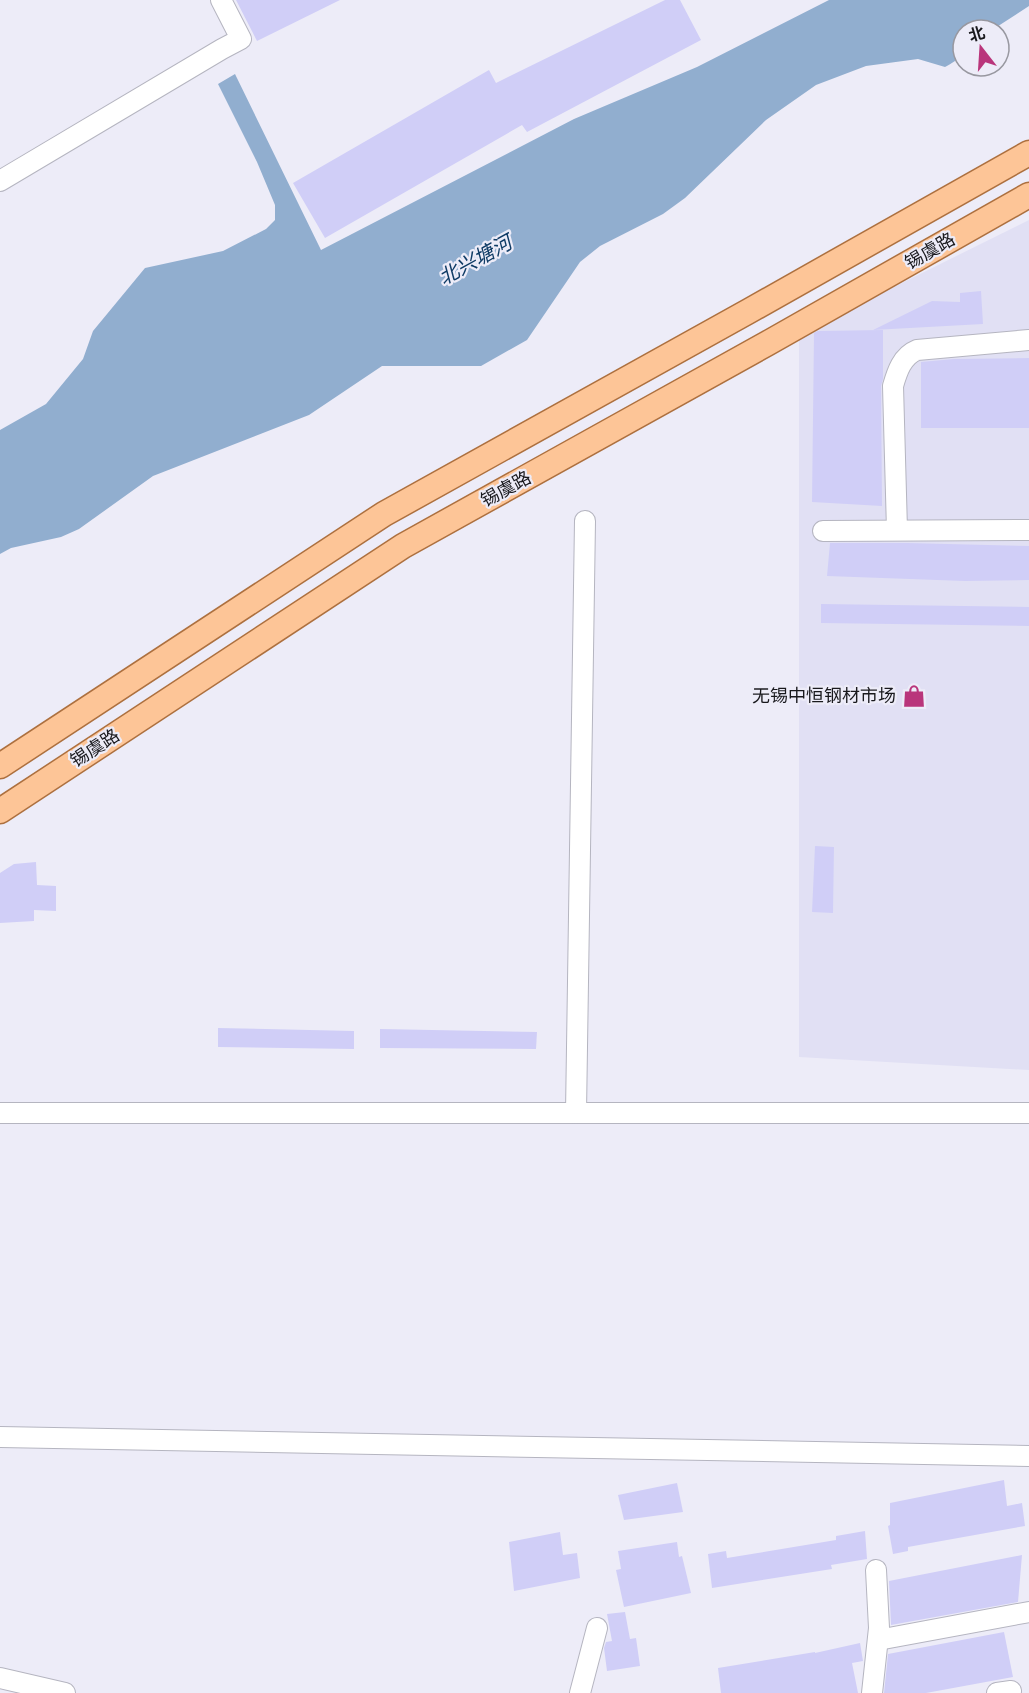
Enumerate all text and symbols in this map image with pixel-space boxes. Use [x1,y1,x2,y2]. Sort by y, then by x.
north arrow [951,18,1011,78]
text: 北 [966,21,987,47]
water label: 北兴塘河 [433,226,520,291]
street label: 锡虞路 [900,226,959,274]
street label: 锡虞路 [476,465,535,512]
place label: 无锡中恒钢材市场 [752,683,896,707]
shop icon: 无锡中恒钢材市场 [901,683,927,709]
street label: 锡虞路 [65,722,124,772]

